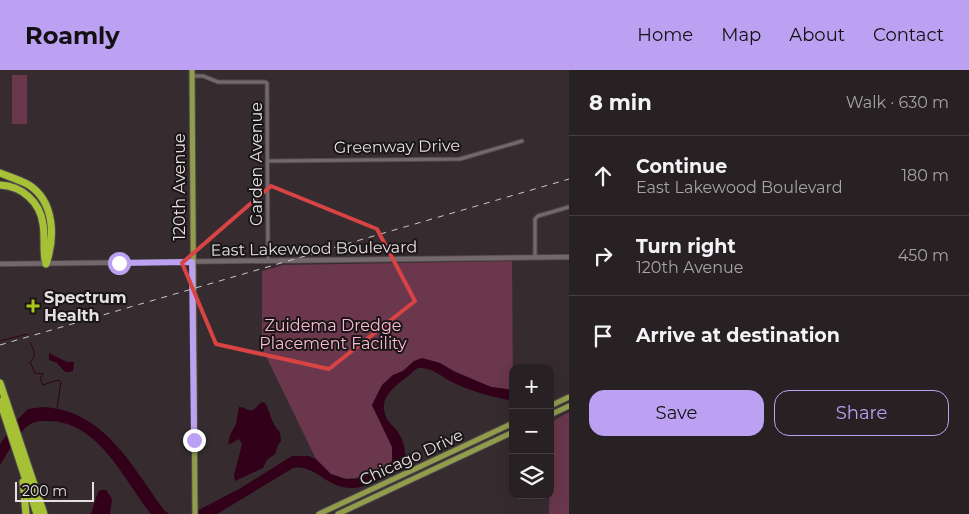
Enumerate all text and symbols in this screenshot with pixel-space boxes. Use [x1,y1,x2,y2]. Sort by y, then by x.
text: Roamly [25,21,120,50]
text: Home [637,24,693,46]
text: Map [721,24,761,46]
text: About [789,24,845,46]
text: Contact [873,24,944,46]
text: 8 min [589,90,652,115]
text: Walk · 630 m [846,93,949,112]
street label: Garden Avenue [247,102,266,226]
street label: 120th Avenue [170,133,189,241]
street label: Greenway Drive [334,136,460,157]
text: Continue [636,155,727,178]
icon: ahead [589,162,617,190]
text: 180 m [901,166,949,185]
text: East Lakewood Boulevard [636,178,843,197]
text: Turn right [636,235,736,258]
street label: East Lakewood Boulevard [211,237,417,260]
icon: right [589,242,617,270]
text: 450 m [898,246,949,265]
route start [108,252,131,275]
text: 120th Avenue [636,258,743,277]
place label: Spectrum Health [44,288,127,325]
marker: Spectrum Health [26,299,40,313]
park label: Zuidema Dredge Placement Facility [259,316,407,353]
icon: arrive [589,322,617,350]
text: Arrive at destination [636,324,840,347]
map controls [509,364,554,499]
button: + [509,364,554,409]
button: Save [589,390,764,436]
button: Share [774,390,949,436]
button: − [509,409,554,454]
street label: Chicago Drive [356,425,466,490]
route end [183,429,206,452]
button: layers [509,454,554,499]
scale bar [15,479,94,502]
text: 200 m [22,482,67,500]

